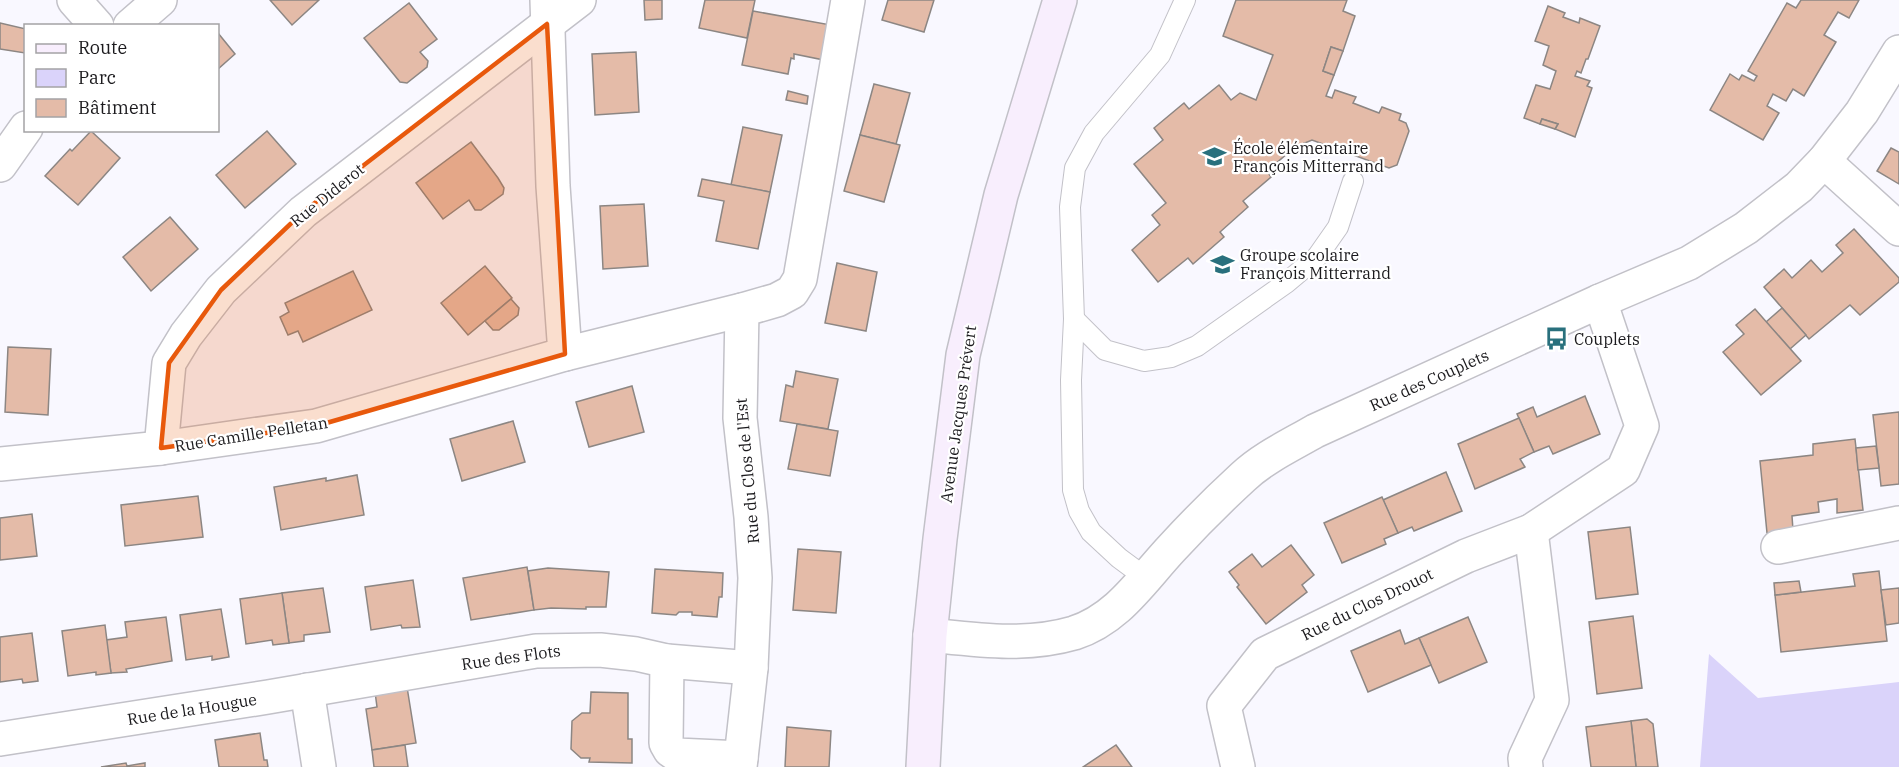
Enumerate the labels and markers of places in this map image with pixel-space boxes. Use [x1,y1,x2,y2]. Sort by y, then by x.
place label: École élémentaire François Mitterrand [1233,137,1384,176]
school or university icon: École élémentaire François Mitterrand [1202,144,1228,170]
place label: Groupe scolaire François Mitterrand [1240,245,1391,283]
school or university icon: Groupe scolaire François Mitterrand [1209,251,1235,277]
bus stop icon: Couplets [1543,326,1569,352]
place label: Couplets [1574,329,1640,349]

